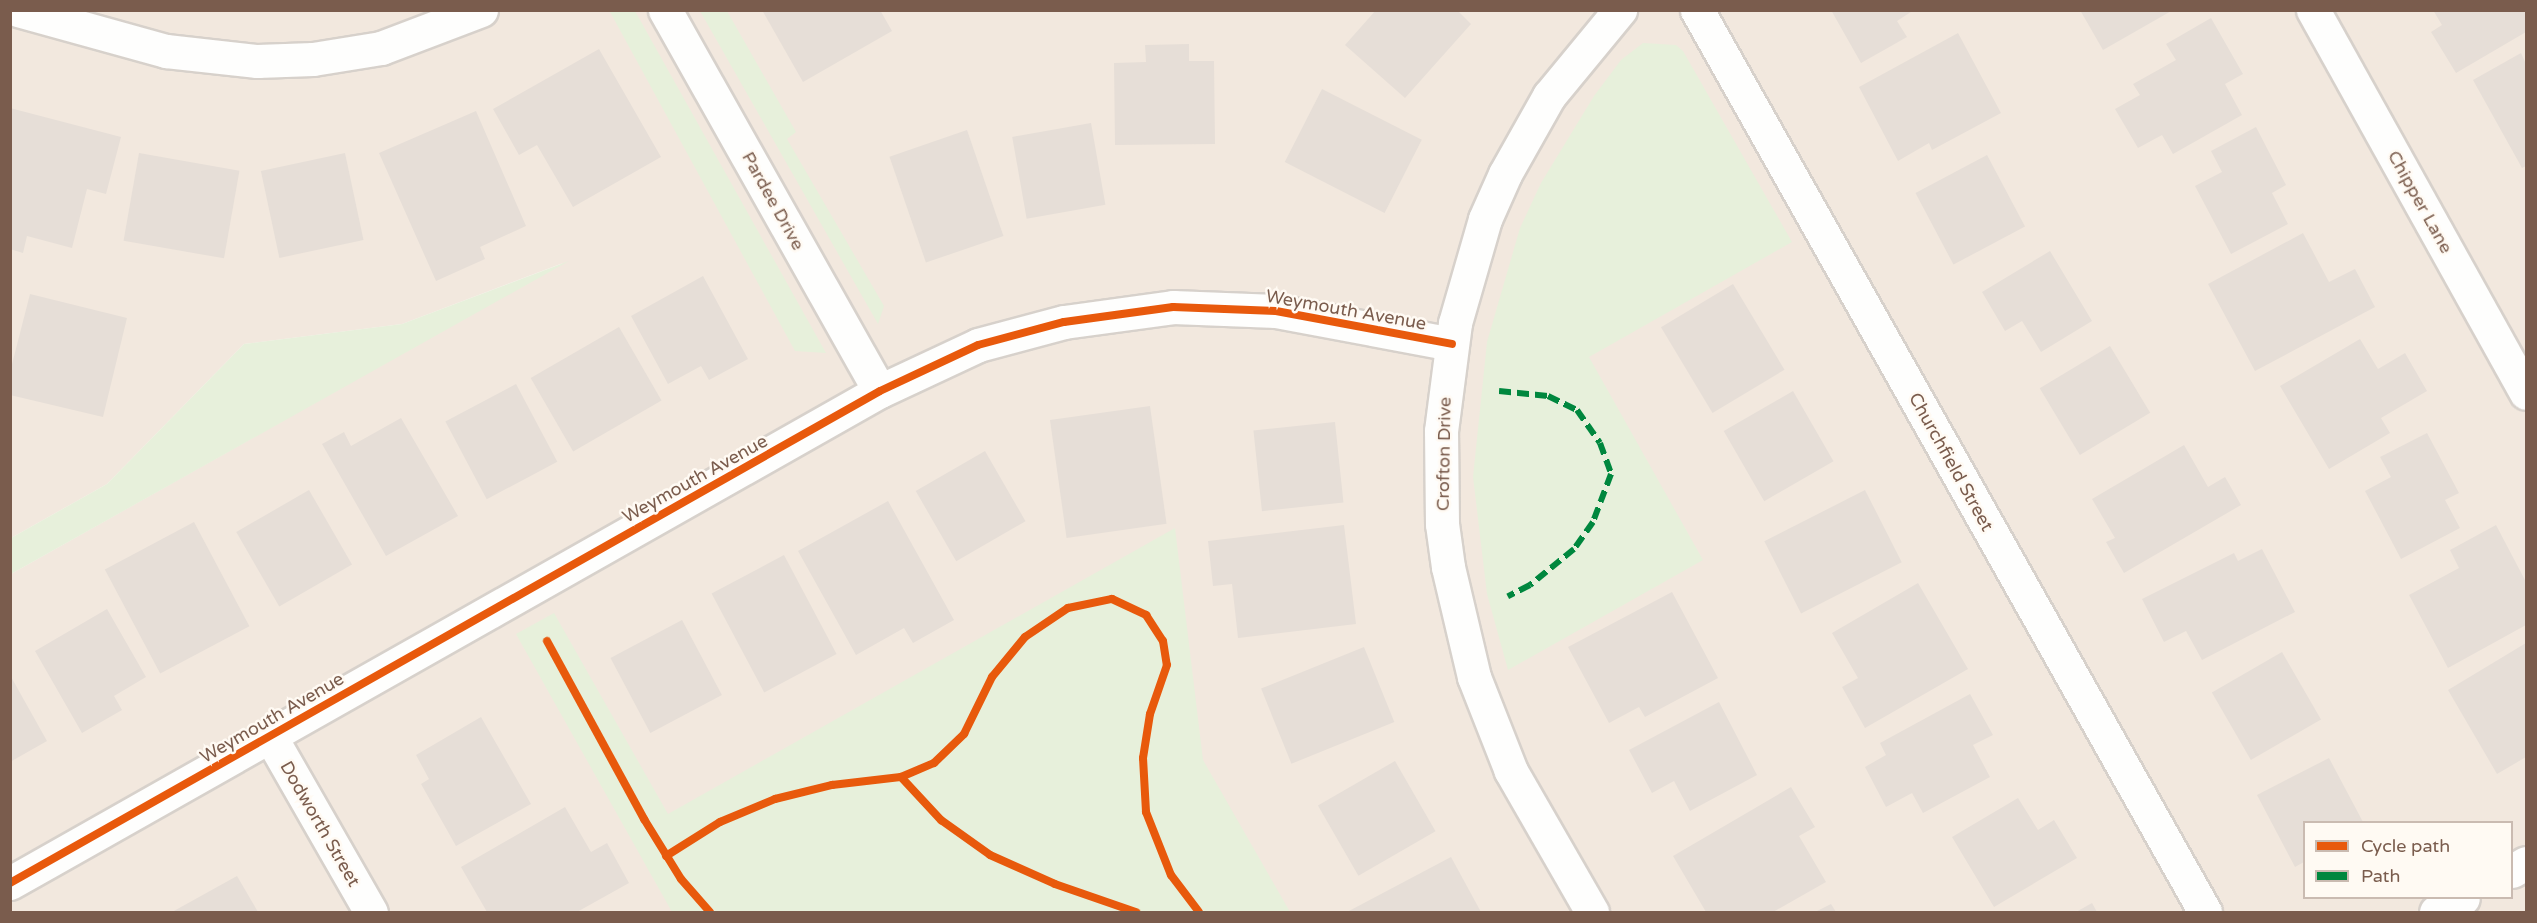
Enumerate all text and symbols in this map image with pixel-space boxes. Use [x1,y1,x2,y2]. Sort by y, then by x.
street label: Chipper Lane [2383,147,2457,257]
street label: Pardee Drive [737,148,809,254]
street label: Weymouth Avenue [1264,285,1428,335]
street label: Churchfield Street [1904,389,1998,535]
street label: Crofton Drive [1432,397,1456,511]
street label: Weymouth Avenue [619,430,771,528]
street label: Weymouth Avenue [196,668,348,768]
street label: Dodworth Street [275,757,365,891]
legend [2303,821,2513,899]
text: Cycle path [2361,835,2450,857]
text: Path [2361,865,2400,887]

